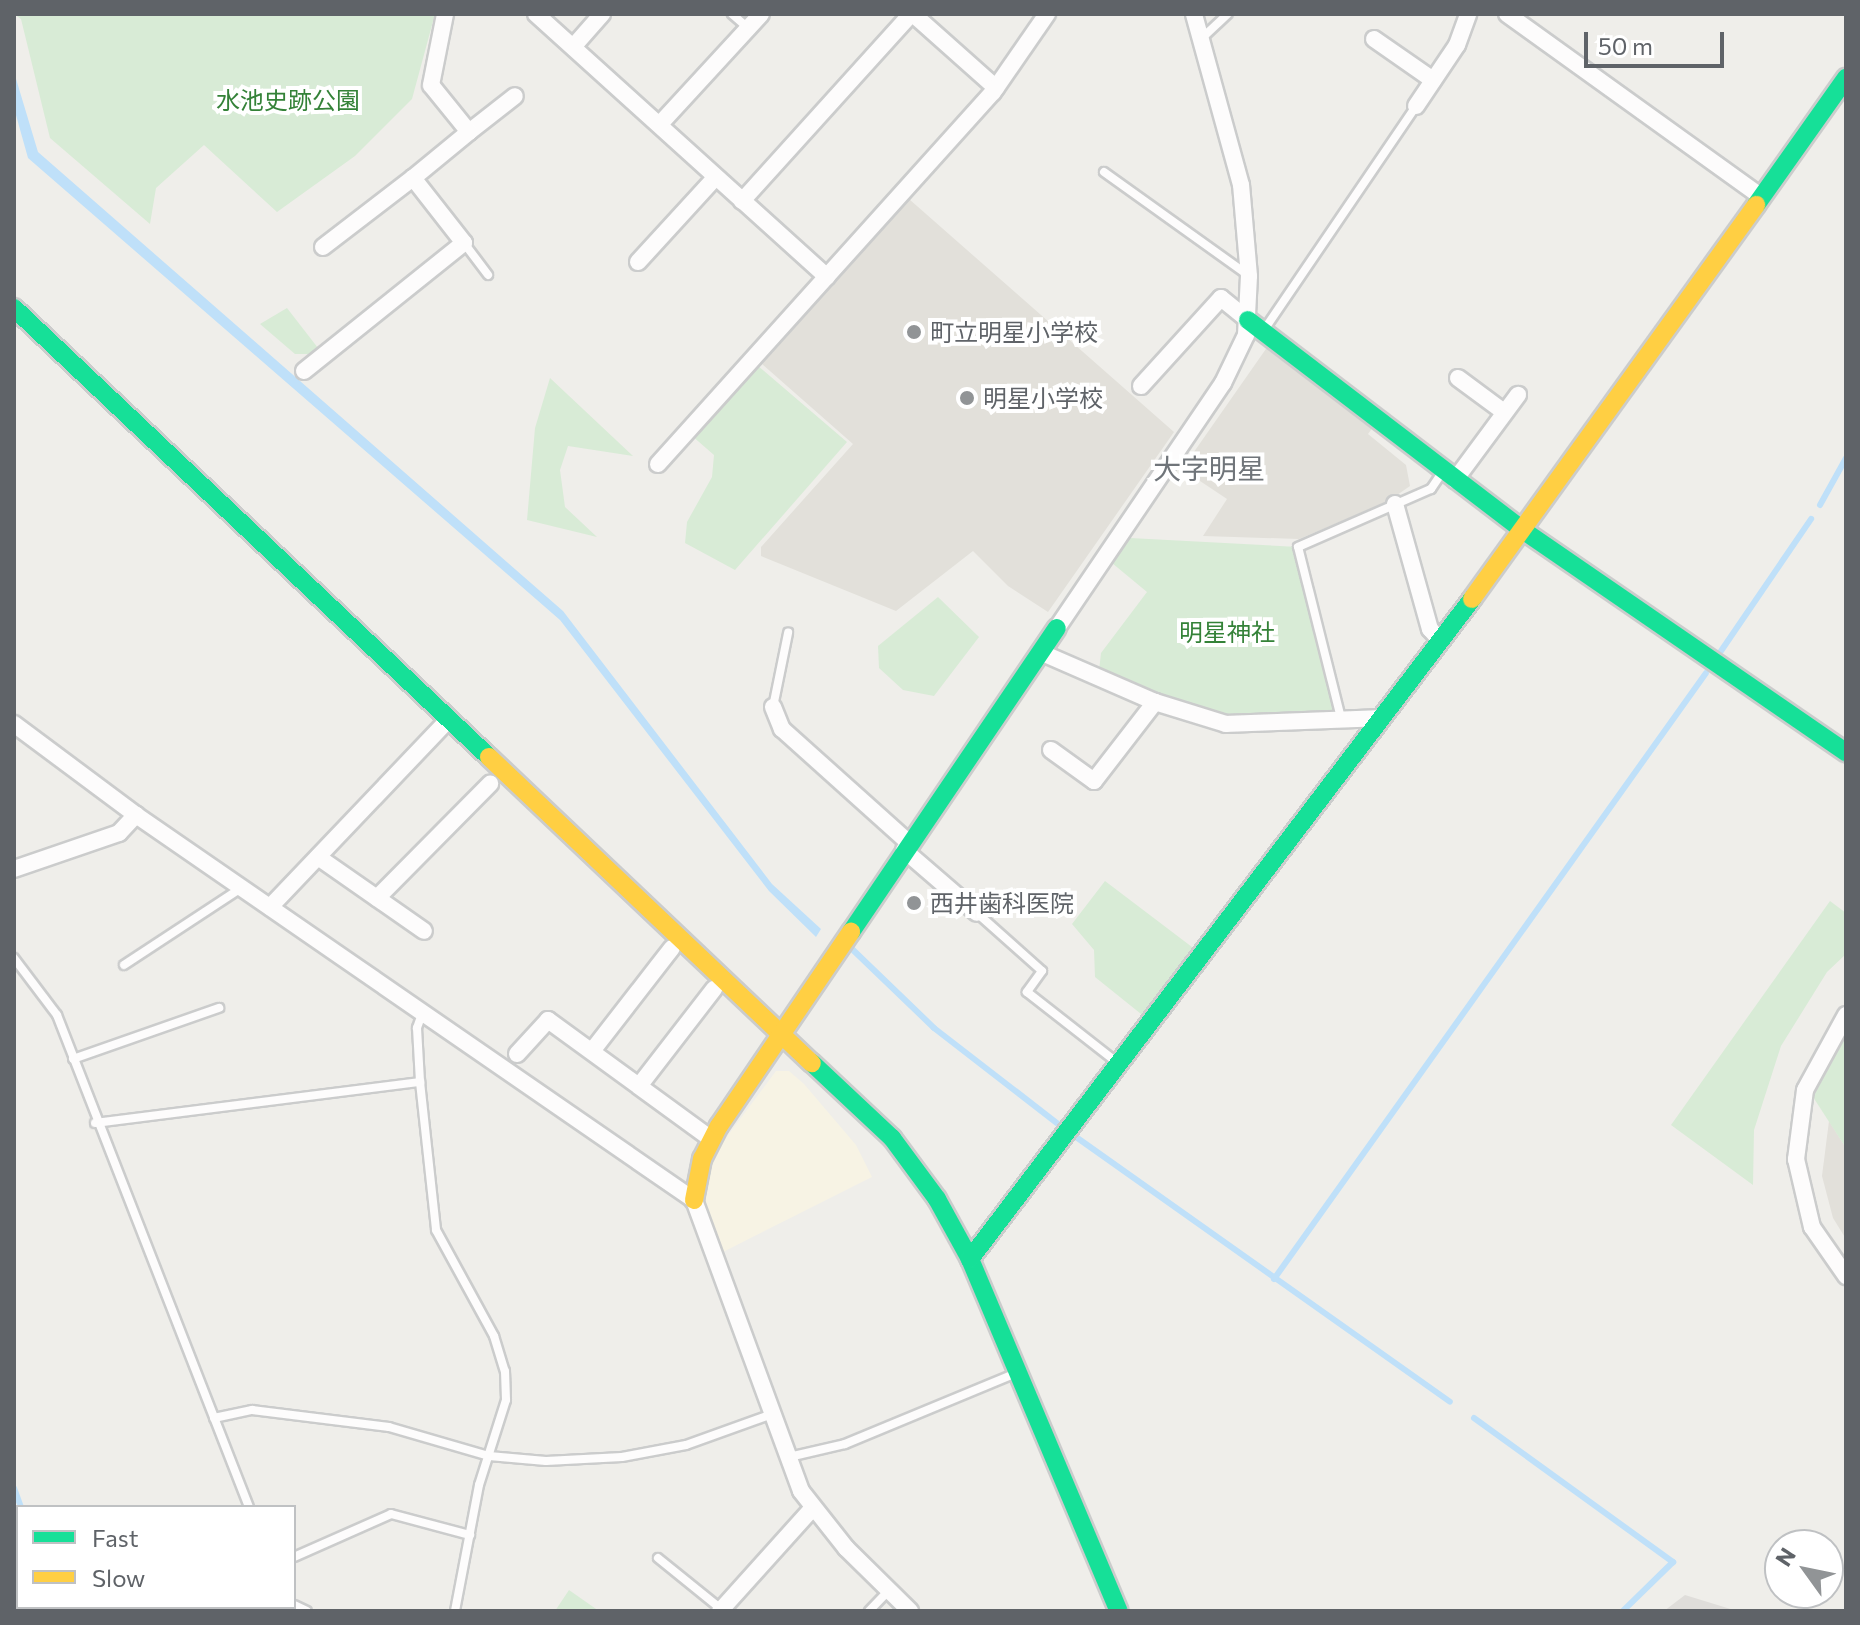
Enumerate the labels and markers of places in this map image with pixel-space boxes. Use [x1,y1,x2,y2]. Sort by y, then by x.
place label: 町立明星小学校 [930,318,1098,346]
marker: 町立明星小学校 [905,323,923,341]
place label: 明星小学校 [983,384,1103,412]
marker: 明星小学校 [958,389,976,407]
place label: 西井歯科医院 [930,889,1074,917]
marker: 西井歯科医院 [905,894,923,912]

